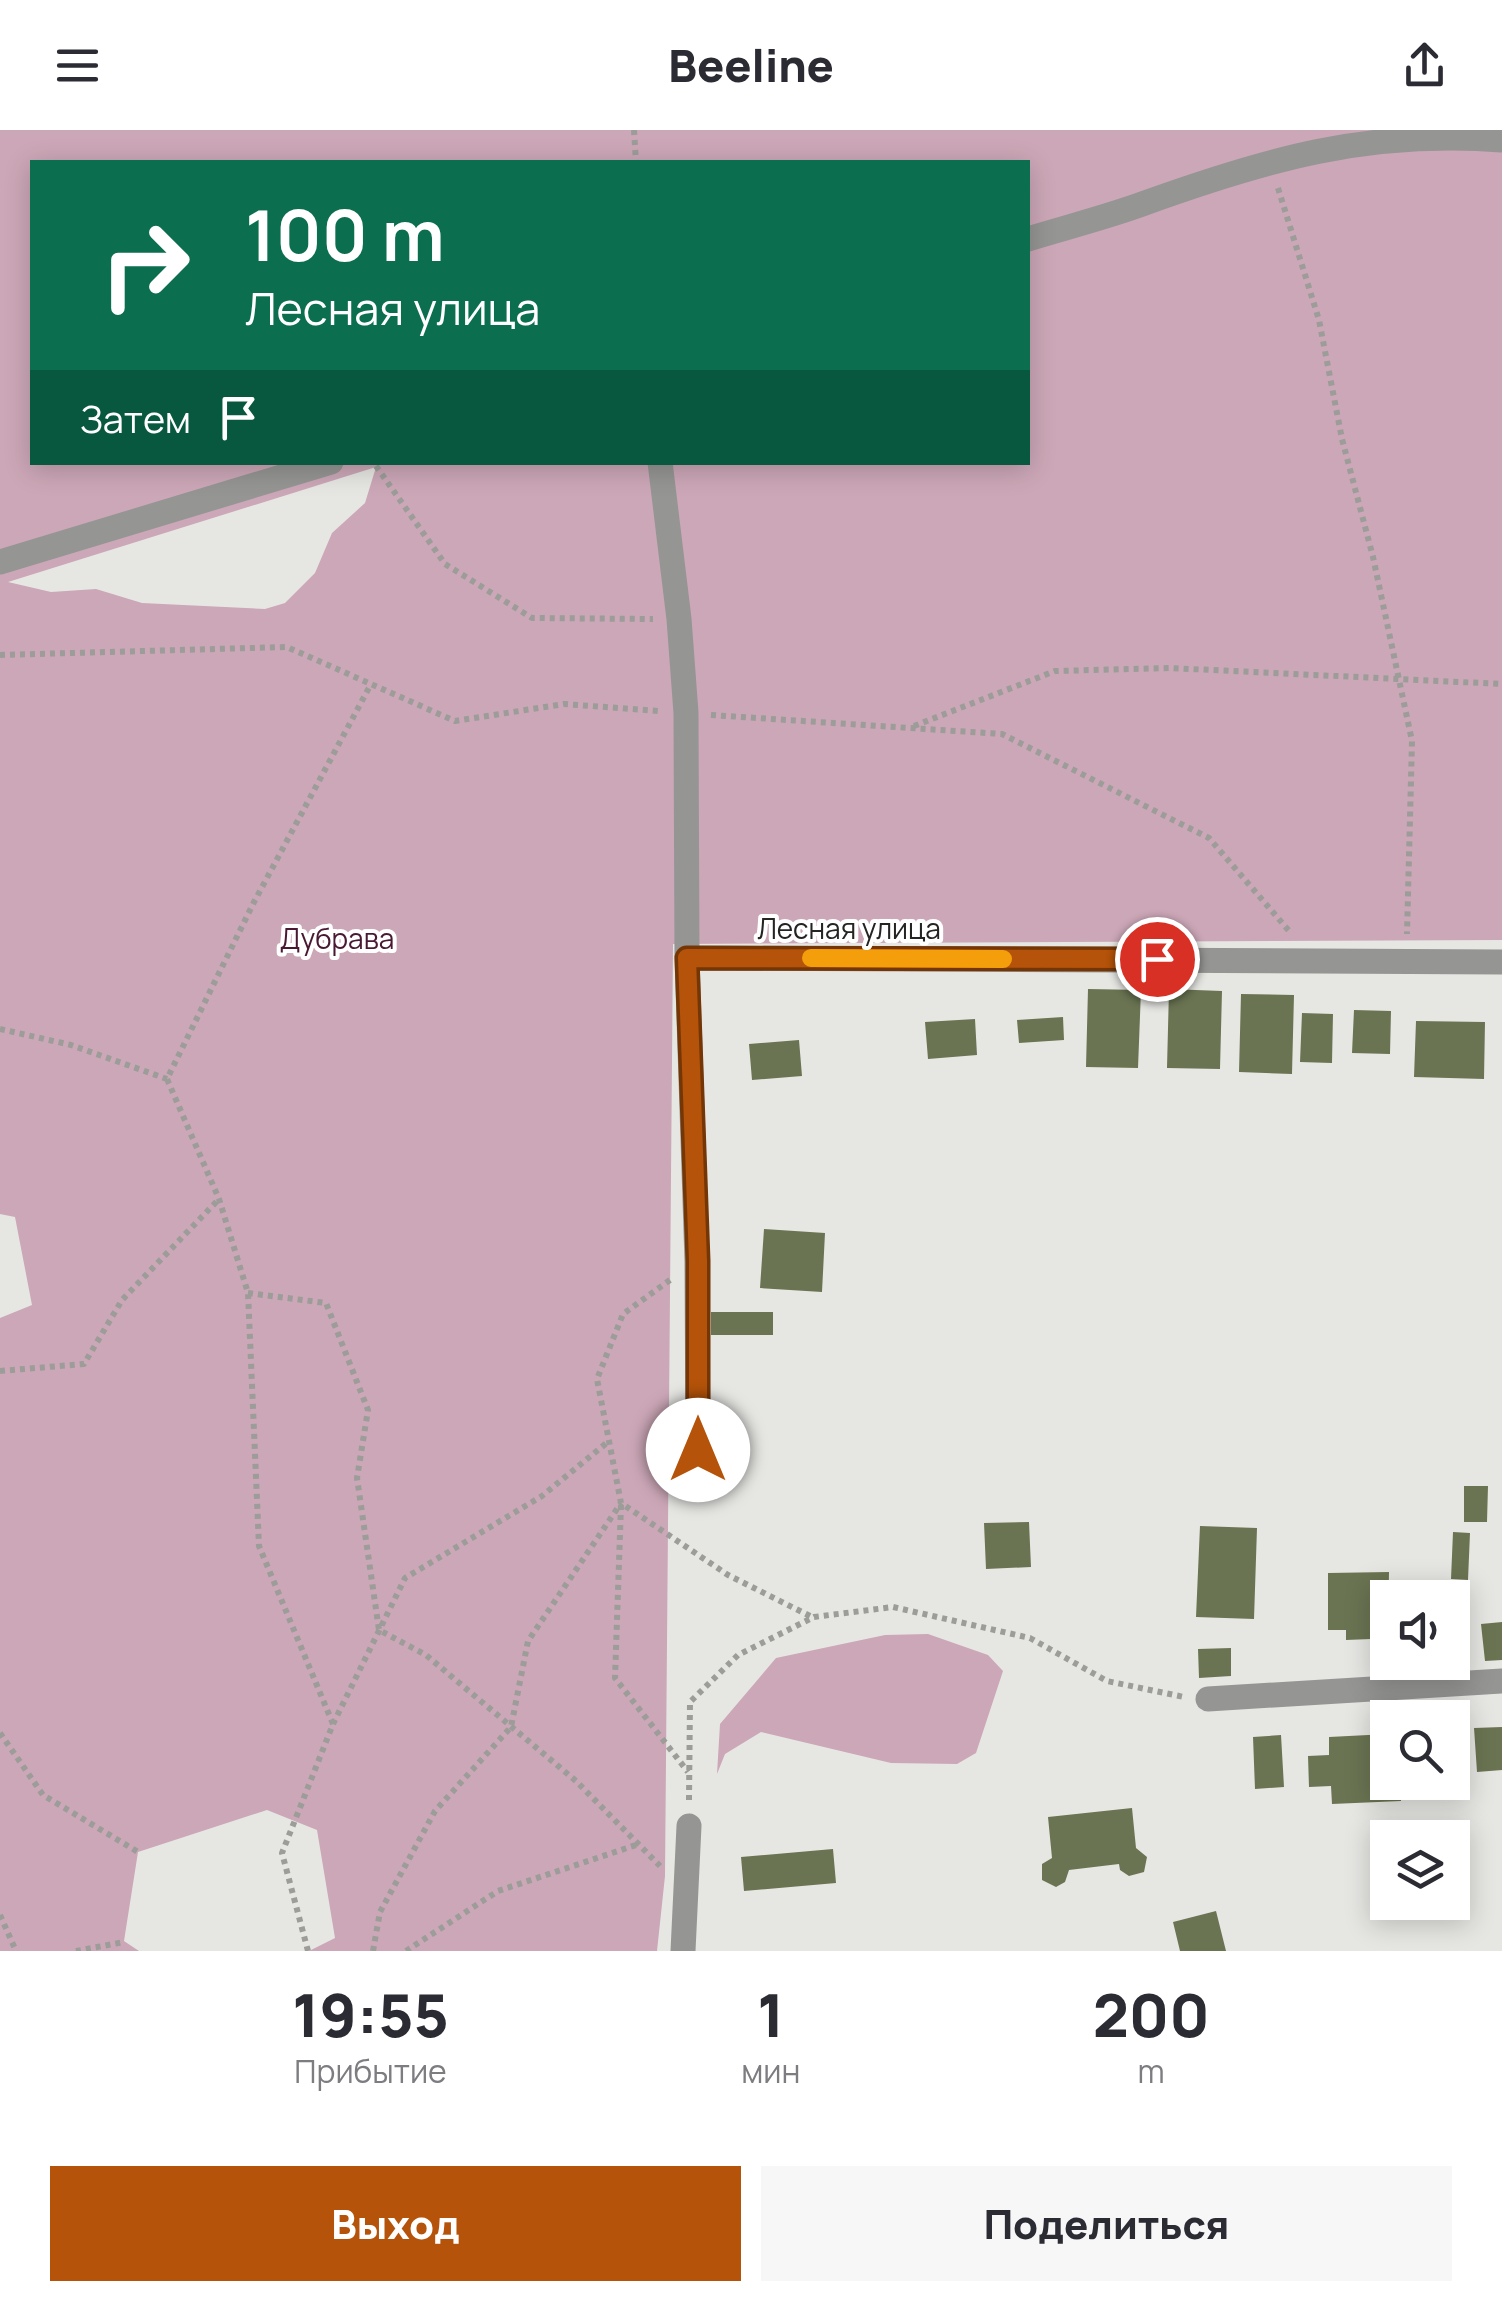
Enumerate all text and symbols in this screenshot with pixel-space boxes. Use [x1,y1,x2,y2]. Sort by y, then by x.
text: Beeline [668,34,834,96]
icon: menu [50,38,105,93]
icon: share [1397,38,1452,93]
text: 100 m [245,186,445,282]
icon: right [80,200,210,330]
text: Лесная улица [245,277,540,339]
icon: arrive [211,390,266,445]
text: Затем [80,392,191,444]
street label: Лесная улица [757,909,941,947]
pin [1115,917,1200,1002]
park label: Дубрава [280,919,394,957]
icon: arrive [1130,932,1185,987]
position arrow [646,1398,750,1502]
map controls [1370,1580,1470,1920]
button: sound [1370,1580,1470,1680]
button: search [1370,1700,1470,1800]
button: layers [1370,1820,1470,1920]
text: 19:55 [292,1973,449,2055]
text: 1 [757,1973,784,2055]
text: 200 [1093,1973,1210,2055]
text: Прибытие [294,2049,447,2093]
text: мин [741,2049,800,2093]
text: m [1138,2049,1165,2093]
button: Выход [50,2166,741,2281]
button: Поделиться [761,2166,1452,2281]

